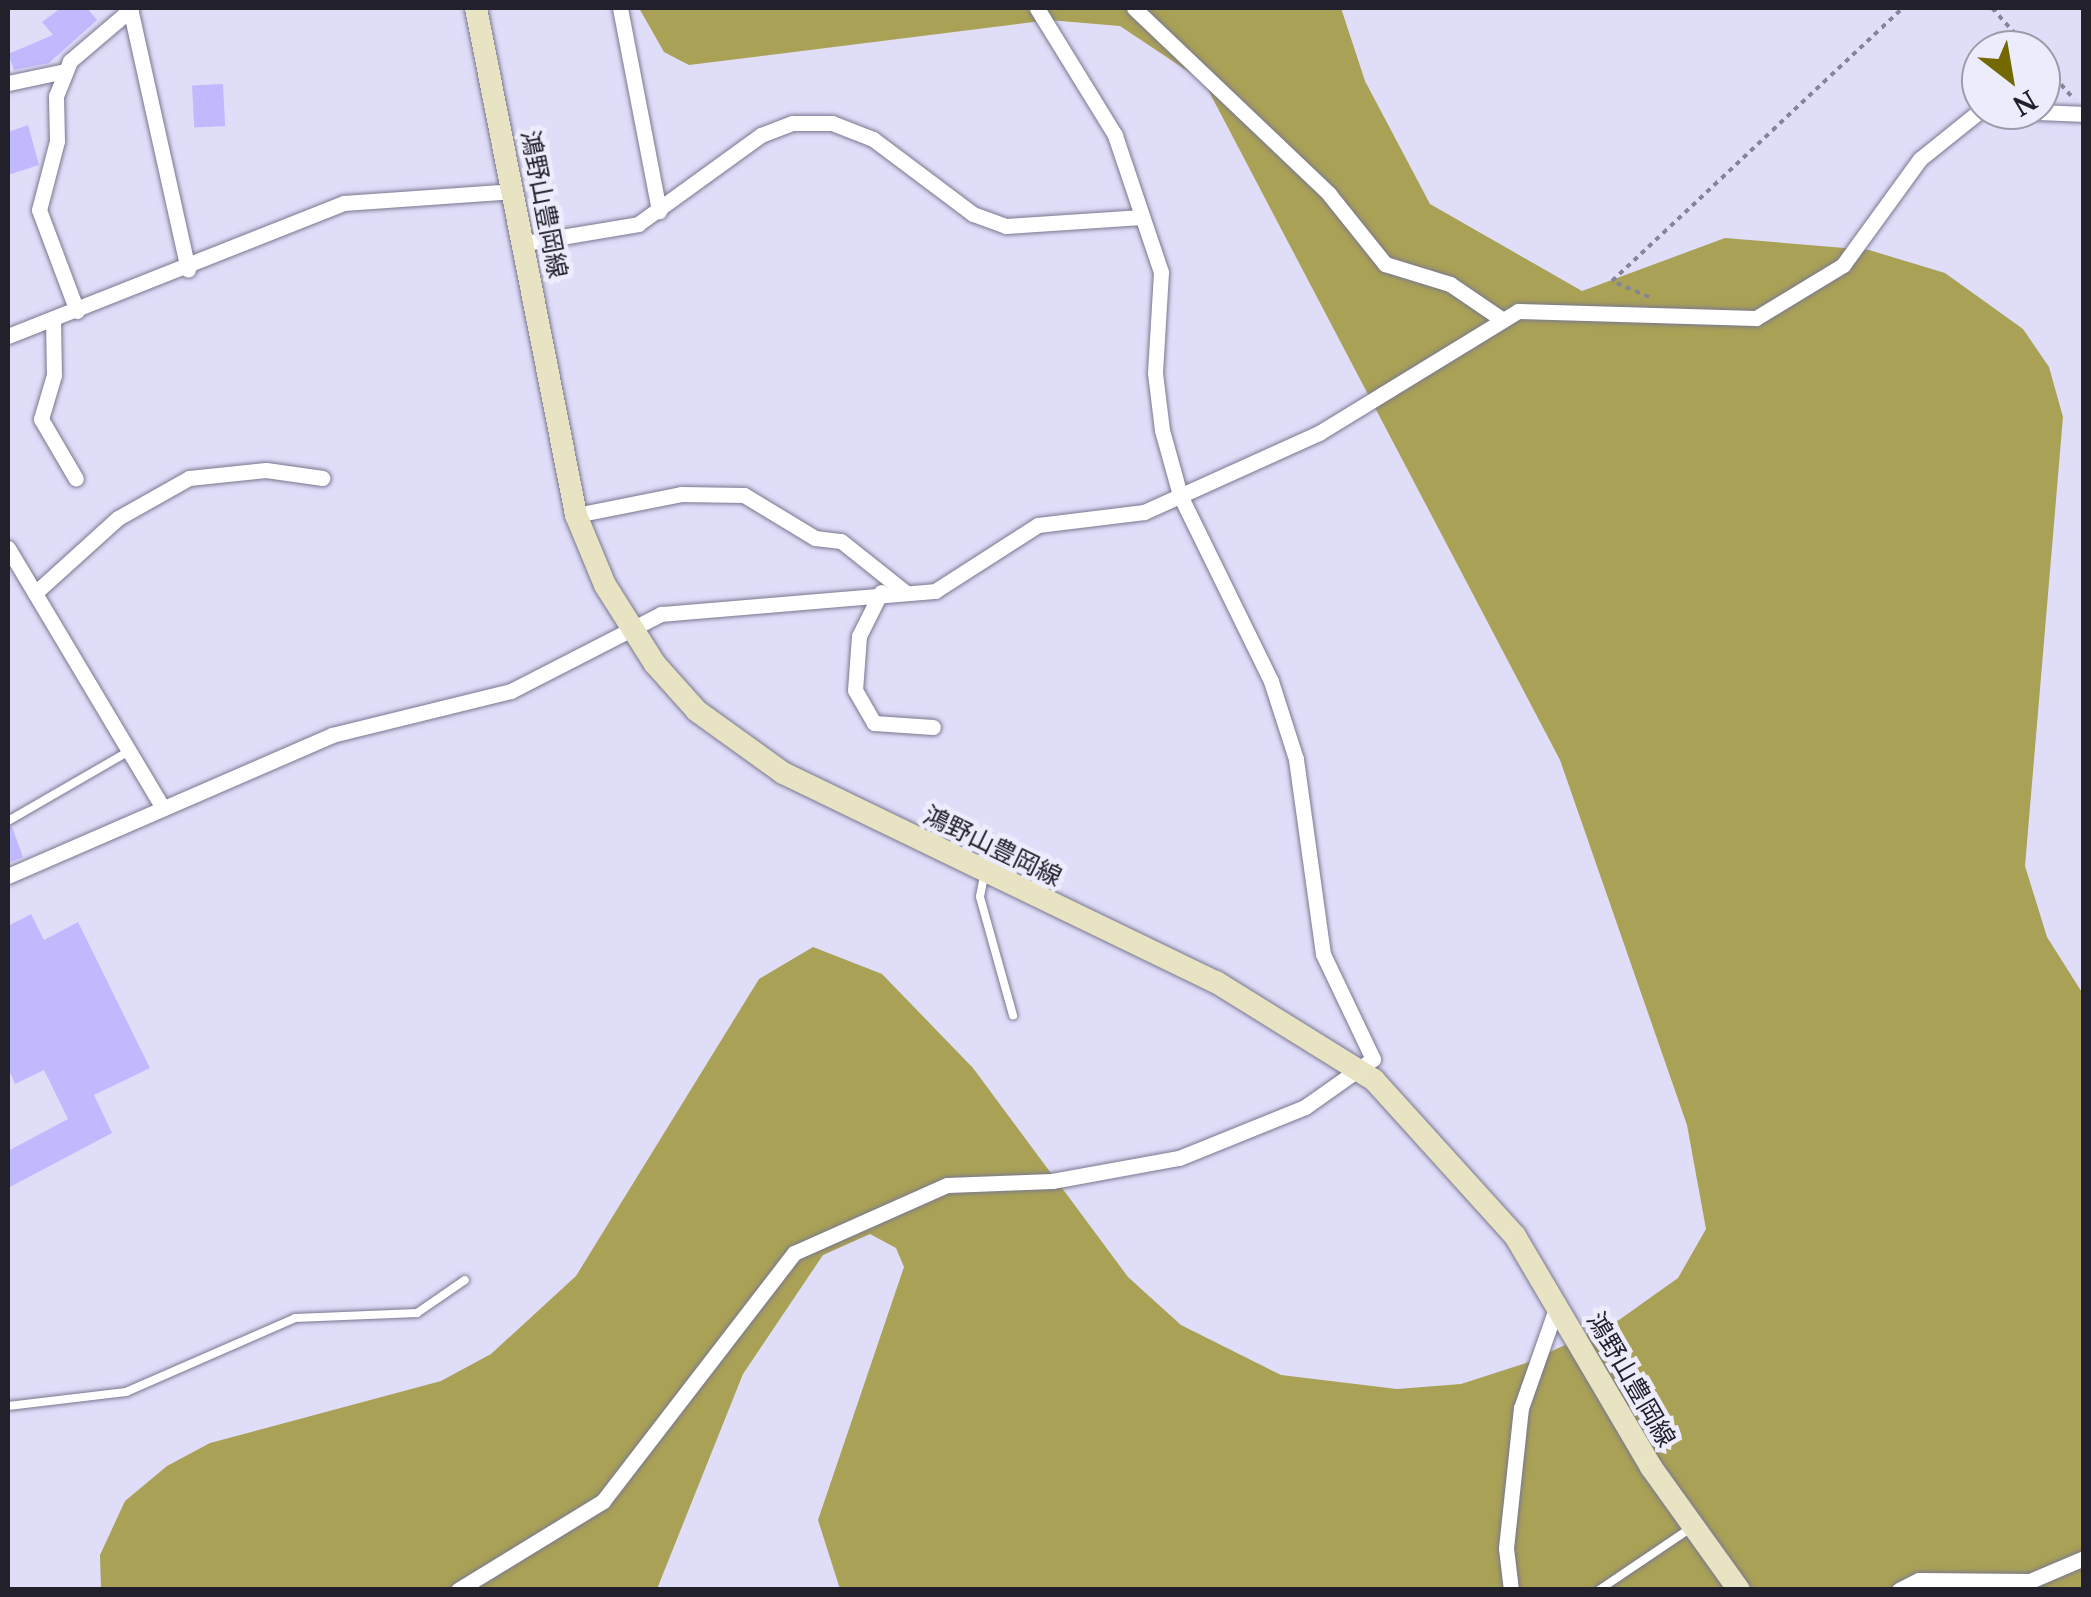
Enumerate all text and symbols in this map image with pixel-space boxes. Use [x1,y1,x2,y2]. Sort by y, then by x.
north arrow [1961,30,2061,130]
text: N [2006,82,2045,126]
street label: 鴻野山豊岡線 [516,128,574,280]
street label: 鴻野山豊岡線 [919,799,1067,891]
street label: 鴻野山豊岡線 [1582,1307,1682,1451]

